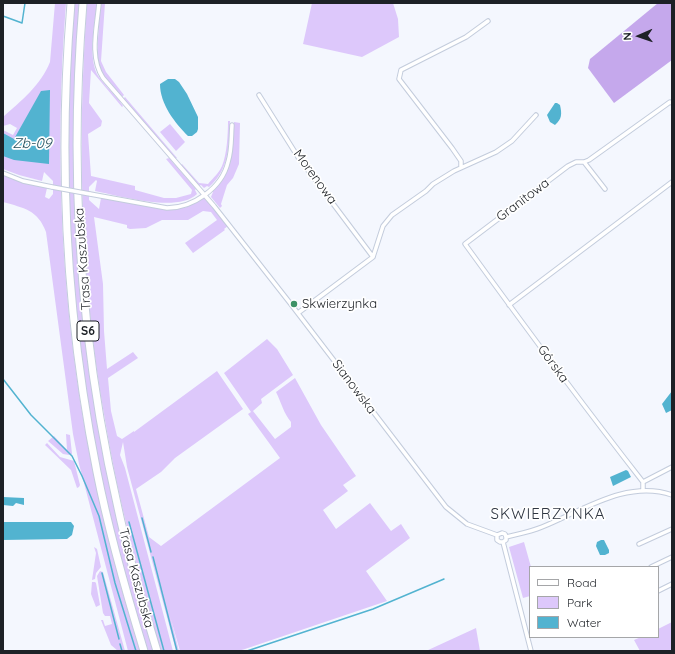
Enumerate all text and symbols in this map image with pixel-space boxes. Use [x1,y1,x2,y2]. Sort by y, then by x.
north arrow [619,16,659,56]
text: N [620,32,634,41]
water label: Zb-09 [12,136,52,152]
street label: Morenowa [290,147,340,207]
street label: Granitowa [494,175,552,225]
street label: Trasa Kaszubska [72,207,94,311]
place label: Skwierzynka [302,296,377,312]
marker: Skwierzynka [289,299,299,309]
road number: S6 [77,321,99,341]
street label: Górska [534,342,572,386]
street label: Sianowska [329,357,379,417]
district label: SKWIERZYNKA [490,505,606,523]
street label: Trasa Kaszubska [115,526,157,630]
legend [529,566,659,638]
text: Road [567,575,597,590]
text: Park [567,595,592,610]
text: Water [567,615,601,630]

